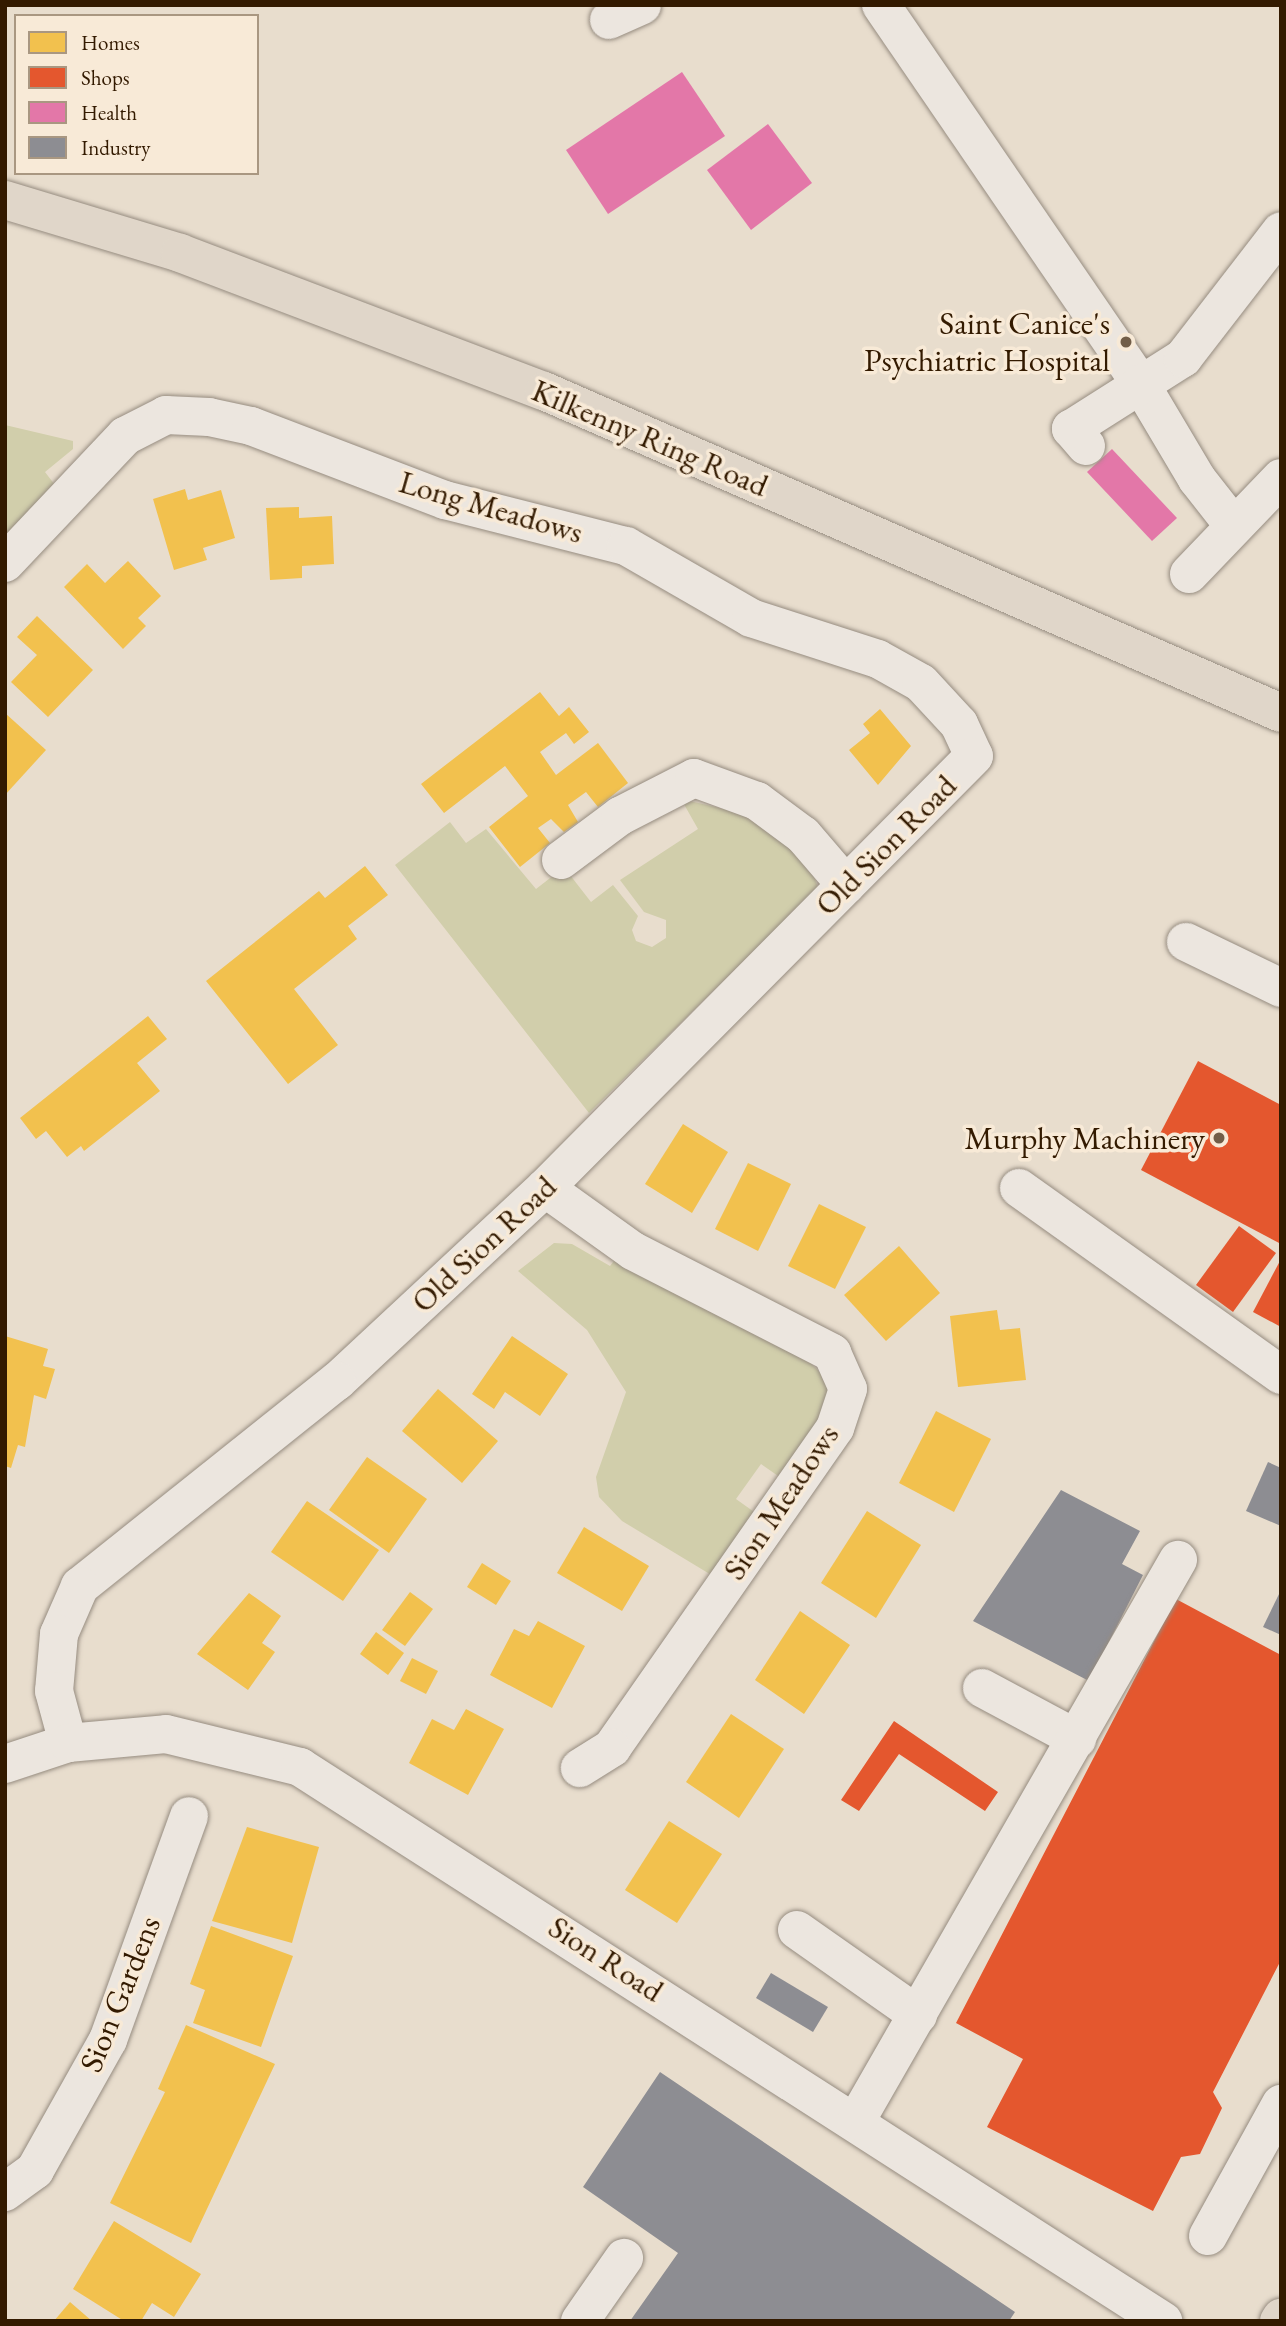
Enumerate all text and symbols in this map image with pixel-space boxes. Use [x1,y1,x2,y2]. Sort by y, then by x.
legend [14,14,259,175]
text: Homes [81,29,140,56]
text: Shops [81,64,130,91]
text: Health [81,99,137,126]
text: Industry [81,134,151,161]
place label: Saint Canice's Psychiatric Hospital [864,305,1110,380]
marker: Saint Canice's Psychiatric Hospital [1116,332,1136,352]
street label: Kilkenny Ring Road [526,371,774,505]
street label: Long Meadows [395,462,587,552]
street label: Old Sion Road [808,767,964,923]
place label: Murphy Machinery [964,1119,1205,1157]
marker: Murphy Machinery [1211,1130,1227,1146]
street label: Old Sion Road [404,1167,564,1321]
street label: Sion Meadows [715,1417,847,1587]
street label: Sion Road [542,1908,670,2010]
street label: Sion Gardens [71,1911,169,2077]

